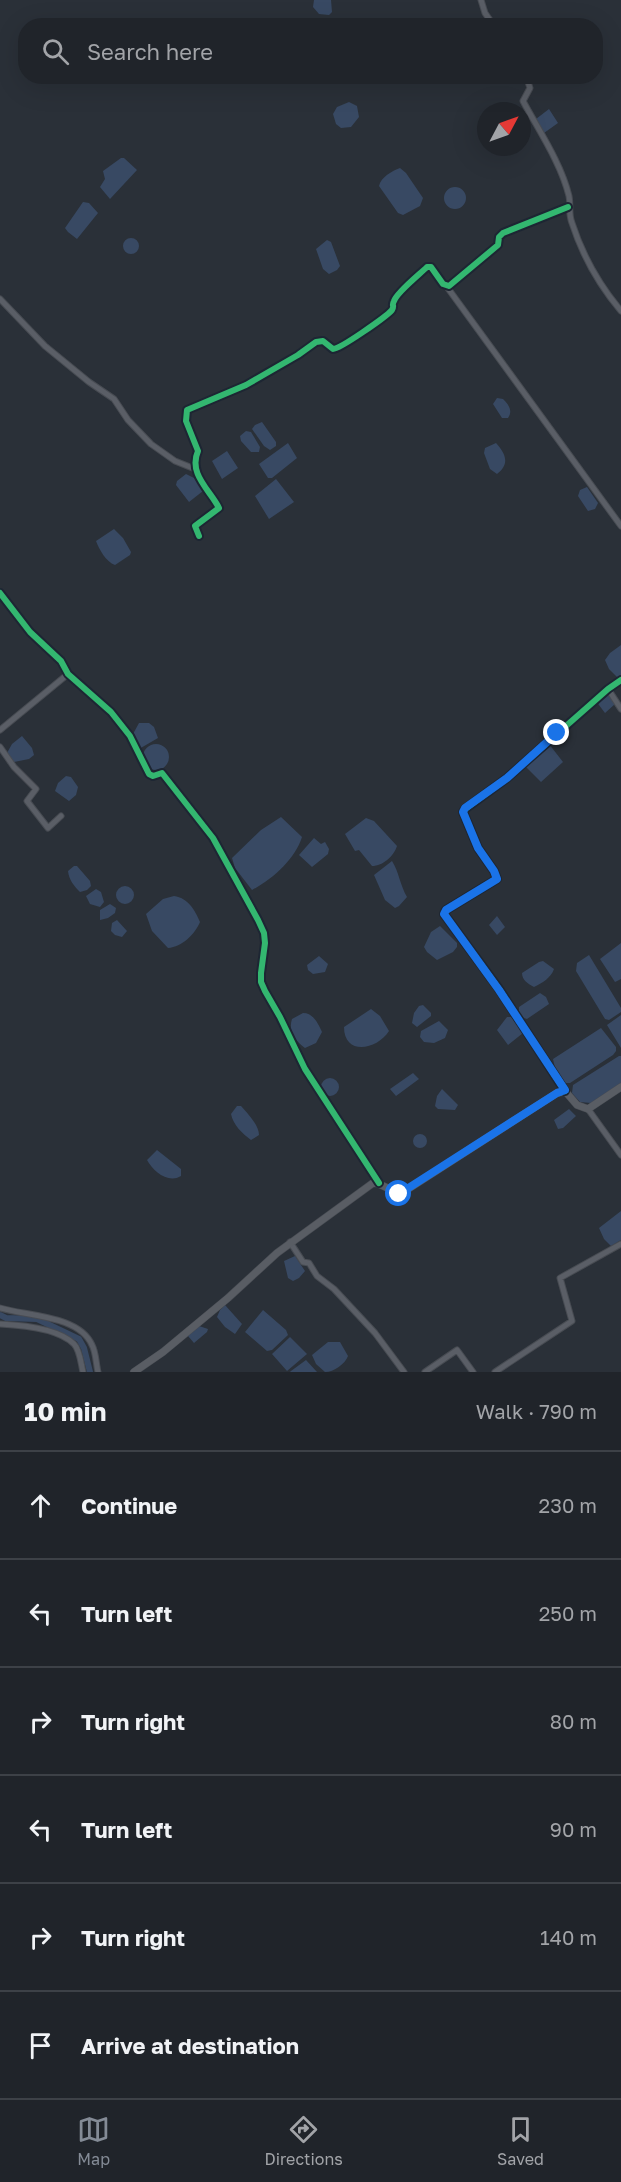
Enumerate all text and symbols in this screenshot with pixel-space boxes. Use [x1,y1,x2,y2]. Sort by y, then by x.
search box [18,18,603,84]
icon: search [39,35,72,68]
text: Search here [87,38,213,65]
north arrow [477,102,531,156]
route end [543,719,569,745]
route start [385,1180,411,1206]
text: 10 min [24,1396,106,1427]
text: Walk · 790 m [476,1399,597,1423]
icon: ahead [24,1489,57,1522]
text: Continue [81,1492,177,1519]
text: 230 m [539,1493,597,1517]
icon: left [24,1597,57,1630]
text: Turn left [81,1600,172,1627]
text: 250 m [539,1601,597,1625]
icon: right [24,1705,57,1738]
text: Turn right [81,1708,185,1735]
text: 80 m [550,1709,597,1733]
icon: left [24,1813,57,1846]
text: Turn left [81,1816,172,1843]
text: 90 m [550,1817,597,1841]
icon: right [24,1921,57,1954]
text: Turn right [81,1924,185,1951]
text: 140 m [540,1925,597,1949]
icon: arrive [24,2029,57,2062]
text: Arrive at destination [81,2032,299,2059]
tab: Map [77,2113,110,2169]
tab: Directions [265,2113,343,2169]
tab: Saved [497,2113,544,2169]

